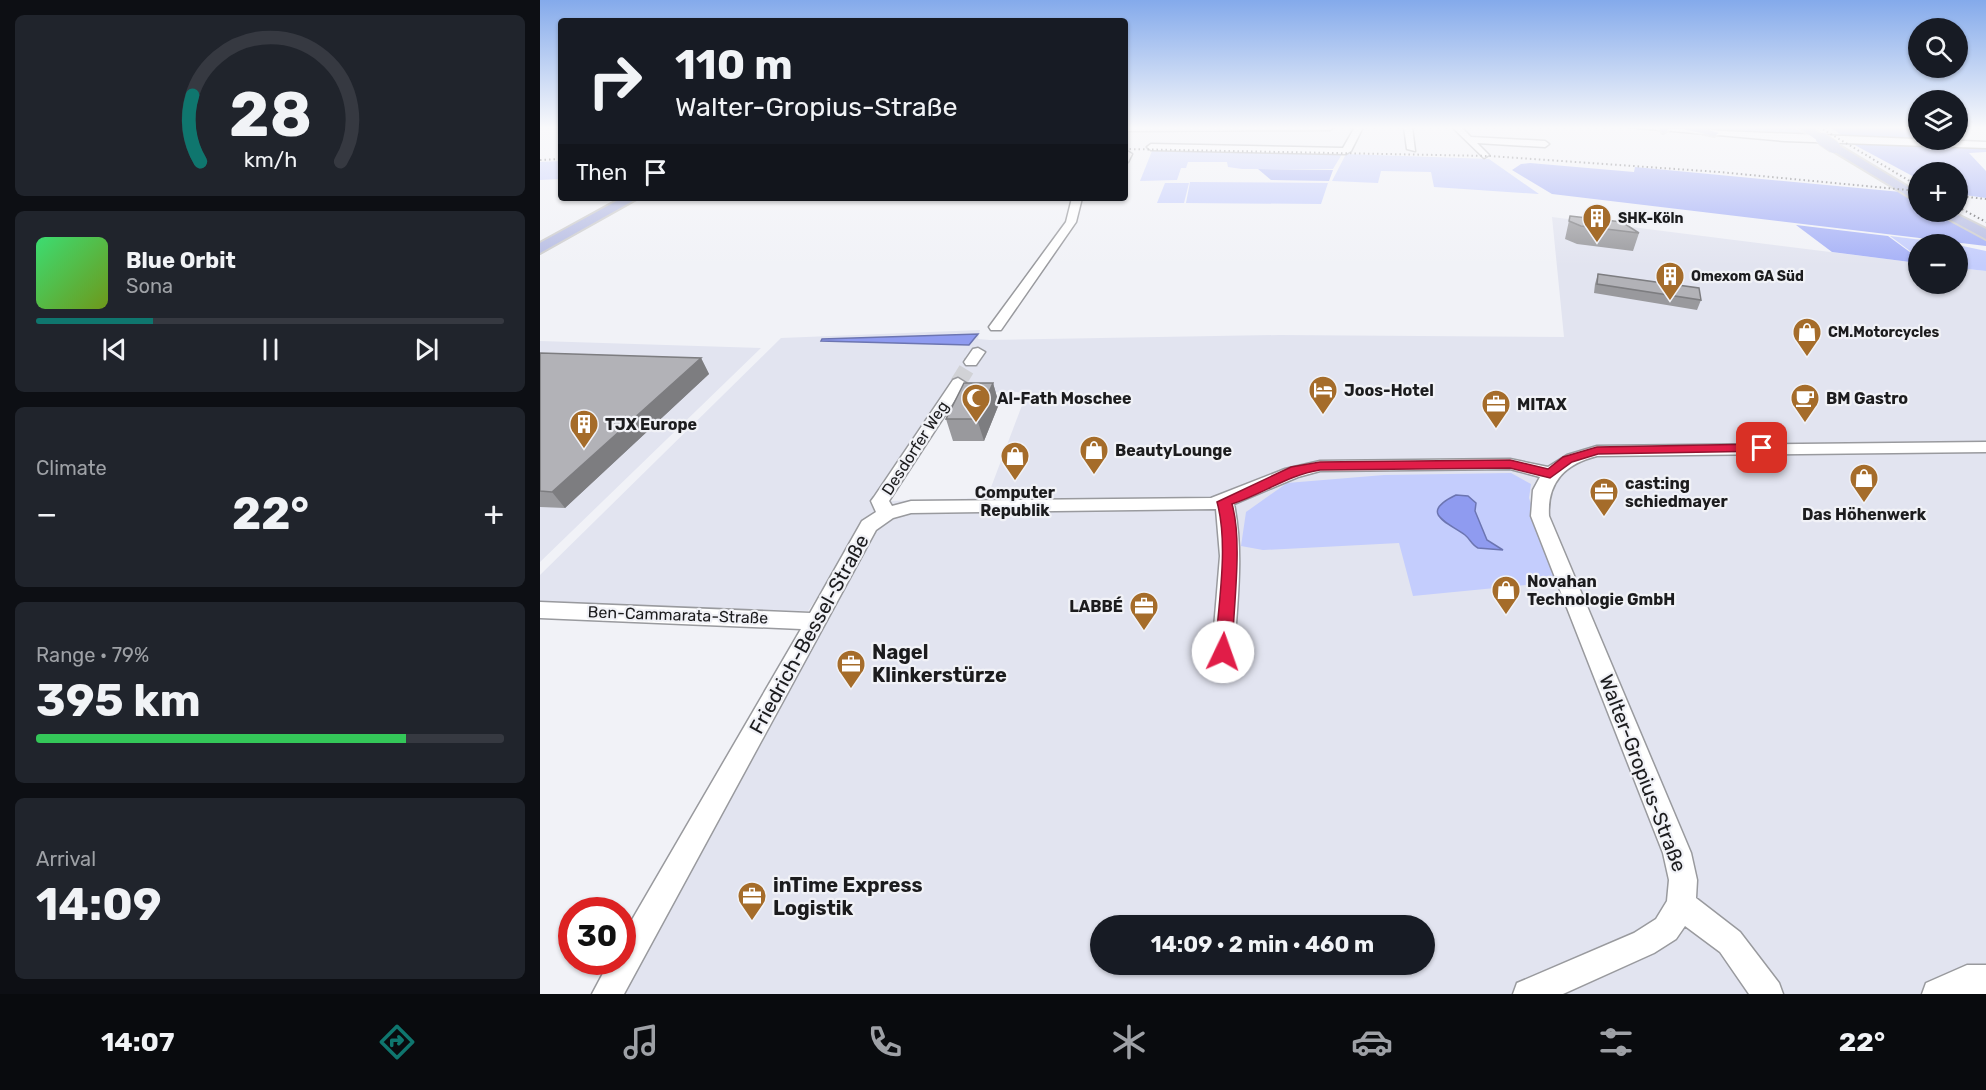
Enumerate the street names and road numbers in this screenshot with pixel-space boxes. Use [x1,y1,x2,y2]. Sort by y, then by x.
street label: Desdorfer Weg [878,397,952,499]
street label: Friedrich-Bessel-Straße [744,530,874,738]
street label: Ben-Cammarata-Straße [587,602,769,628]
street label: Walter-Gropius-Straße [1594,671,1692,875]

